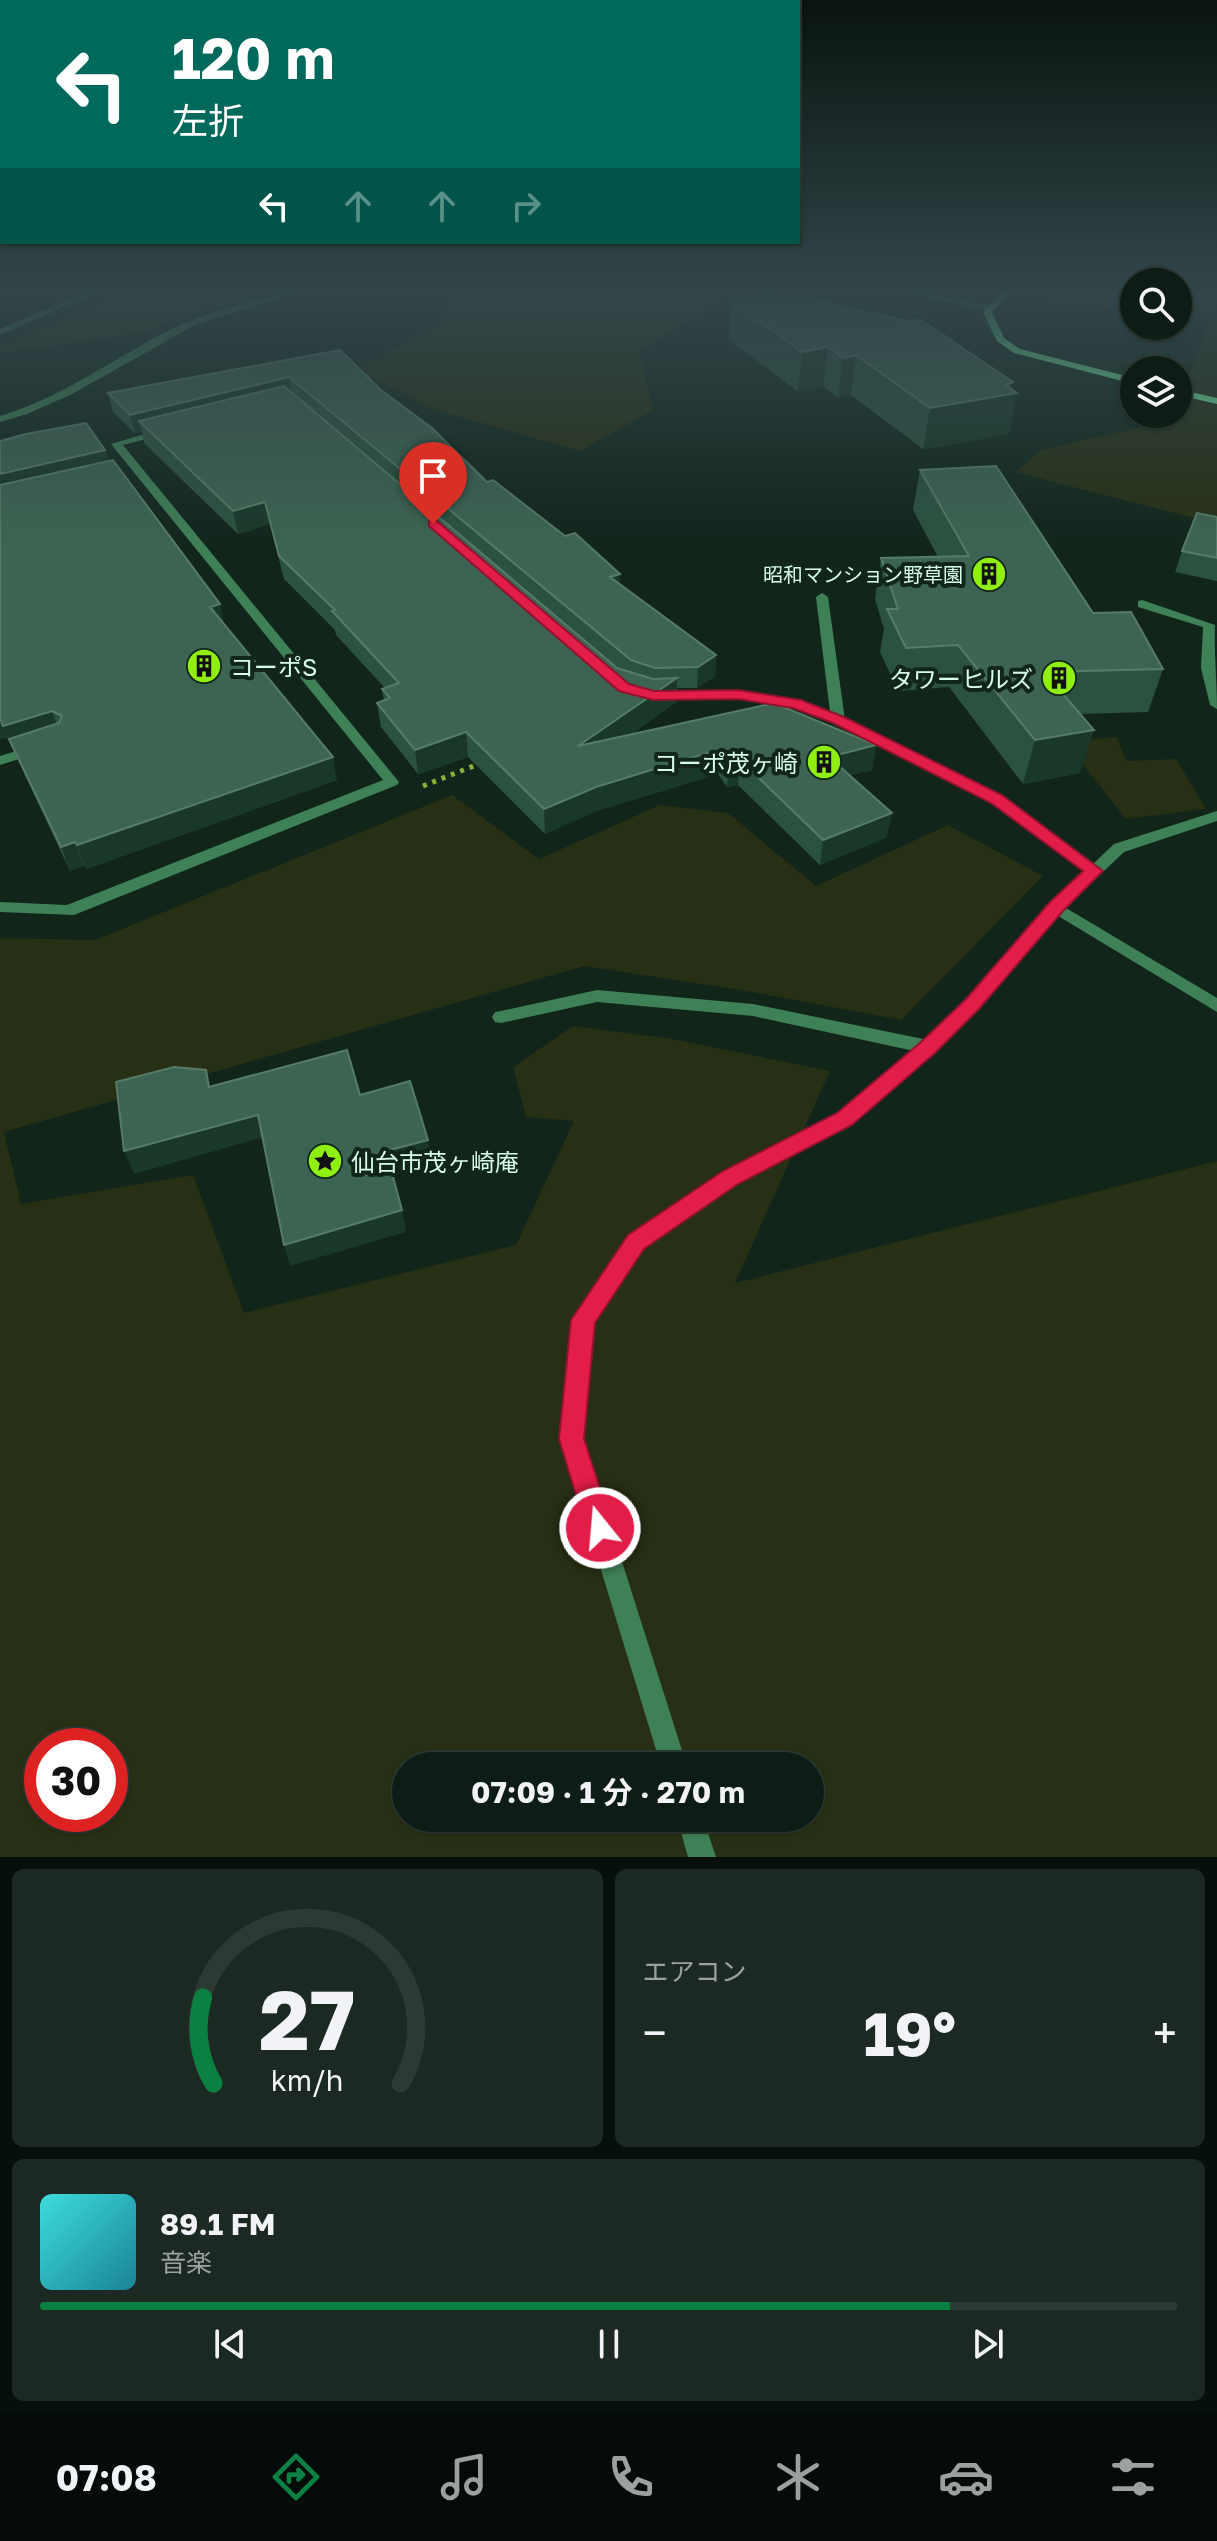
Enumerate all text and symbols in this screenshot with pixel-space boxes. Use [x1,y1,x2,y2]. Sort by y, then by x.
text: 120 m [172,24,334,91]
icon: left [40,32,144,136]
text: 左折 [172,99,244,142]
icon: left [252,184,296,228]
icon: ahead [336,184,380,228]
icon: ahead [420,184,464,228]
icon: right [504,184,548,228]
map controls [1120,268,1192,428]
button: search [1120,268,1192,340]
button: layers [1120,356,1192,428]
pin [399,442,467,524]
icon: arrive [411,454,455,498]
building icon: 昭和マンション野草園 [970,555,1008,593]
place label: 昭和マンション野草園 [763,562,963,586]
building icon: コーポS [185,647,223,685]
place label: コーポS [230,652,317,681]
building icon: タワーヒルズ [1040,659,1078,697]
place label: タワーヒルズ [889,664,1033,693]
building icon: コーポ茂ヶ崎 [805,743,843,781]
place label: コーポ茂ヶ崎 [654,748,798,777]
place icon: 仙台市茂ヶ崎庵 [306,1142,344,1180]
place label: 仙台市茂ヶ崎庵 [351,1147,519,1176]
position arrow [558,1486,642,1570]
speed limit sign: 30 [24,1728,128,1832]
text: 07:09 · 1 分 · 270 m [471,1774,745,1810]
text: エアコン [643,1956,747,1987]
text: 27 [259,1968,355,2068]
text: 19° [864,1997,956,2069]
text: − [643,2006,667,2059]
text: + [1153,2006,1177,2059]
text: km/h [271,2063,344,2097]
text: 89.1 FM [160,2206,275,2242]
text: 音楽 [160,2247,212,2278]
icon: previous [208,2322,252,2366]
icon: pause [587,2322,631,2366]
icon: next [966,2322,1010,2366]
icon: directions [268,2449,324,2505]
icon: music [436,2449,492,2505]
icon: phone [603,2449,659,2505]
icon: climate [770,2449,826,2505]
icon: car [938,2449,994,2505]
icon: filters [1105,2449,1161,2505]
text: 07:08 [56,2456,157,2499]

